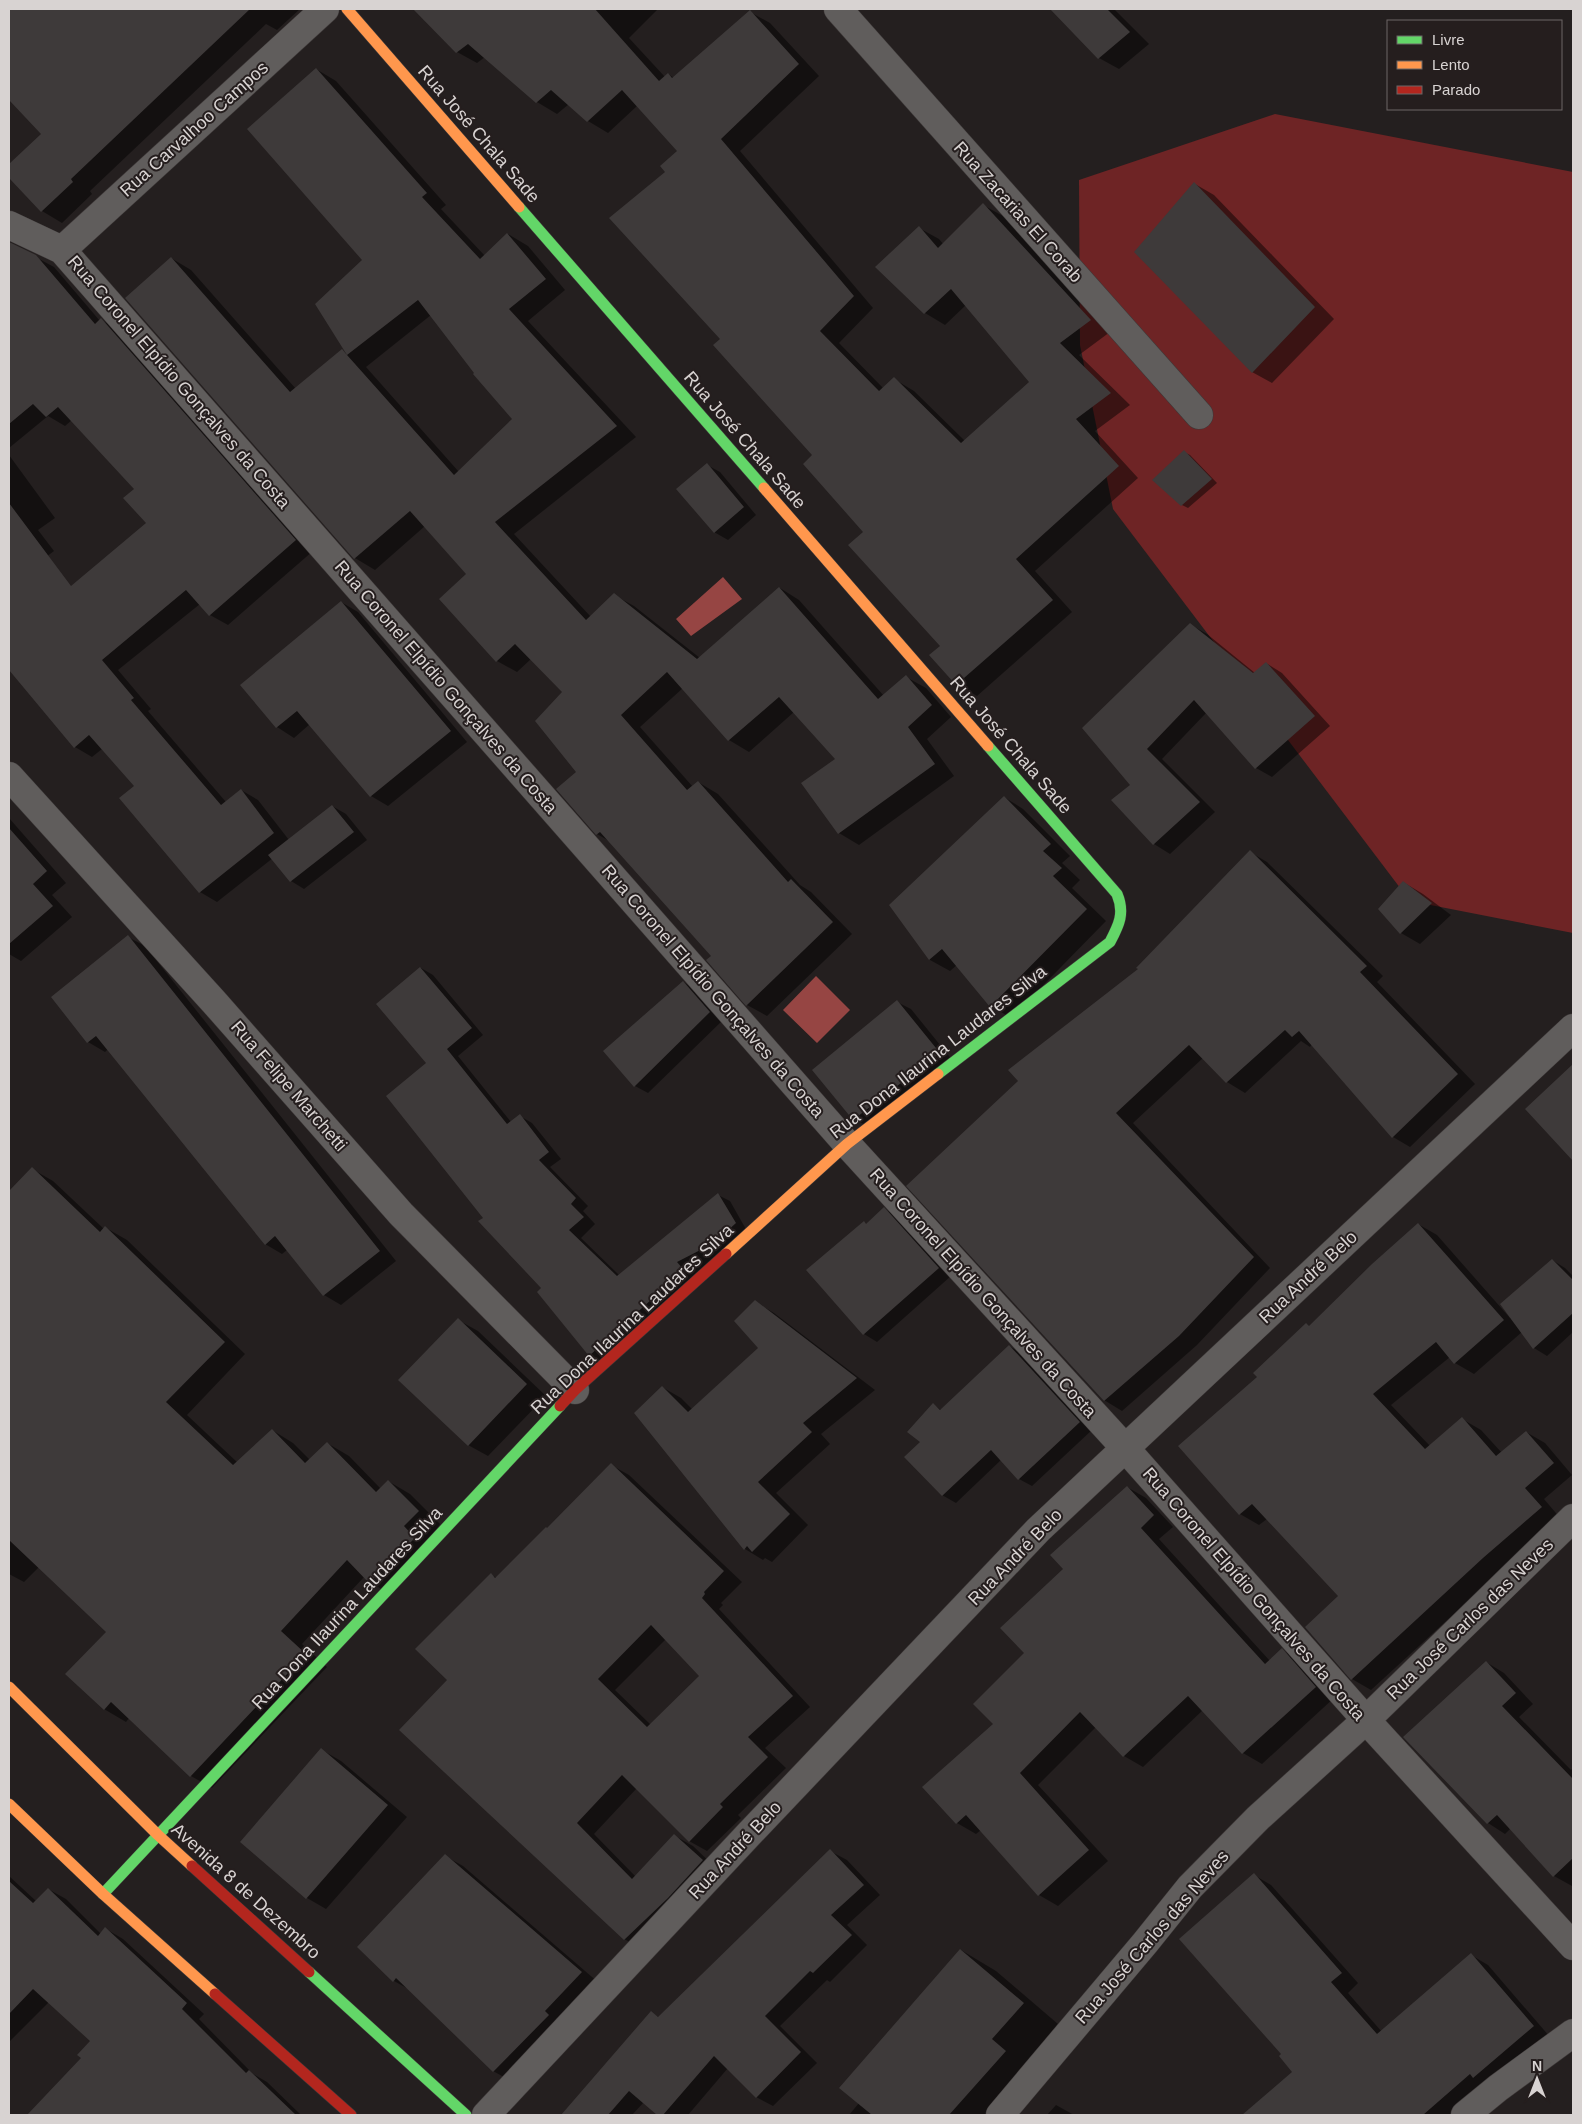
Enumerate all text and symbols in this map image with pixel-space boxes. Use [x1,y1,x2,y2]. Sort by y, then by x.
legend [1387,20,1562,110]
text: Livre [1432,31,1465,48]
text: Lento [1432,56,1470,73]
street label: Rua Carvalhoo Campos [116,57,272,201]
street label: Rua José Chala Sade [414,61,544,207]
text: Parado [1432,81,1480,98]
street label: Rua Zacarias El Corab [950,138,1086,286]
street label: Rua Coronel Elpídio Gonçalves da Costa [64,252,295,513]
street label: Rua José Chala Sade [680,367,810,513]
street label: Rua Coronel Elpídio Gonçalves da Costa [331,557,562,818]
street label: Rua José Chala Sade [946,672,1076,818]
street label: Rua Coronel Elpídio Gonçalves da Costa [598,861,829,1122]
street label: Rua Dona Ilaurina Laudares Silva [826,961,1051,1143]
street label: Rua Felipe Marchetti [227,1017,351,1155]
street label: Rua Coronel Elpídio Gonçalves da Costa [866,1164,1101,1422]
street label: Rua Dona Ilaurina Laudares Silva [527,1219,738,1418]
street label: Rua André Belo [1255,1227,1361,1327]
street label: Rua Coronel Elpídio Gonçalves da Costa [1139,1464,1370,1725]
street label: Rua Dona Ilaurina Laudares Silva [248,1502,447,1713]
street label: Rua André Belo [964,1505,1066,1609]
street label: Rua José Carlos das Neves [1383,1534,1557,1704]
street label: Rua André Belo [685,1797,785,1903]
street label: Avenida 8 de Dezembro [168,1819,324,1963]
street label: Rua José Carlos das Neves [1071,1846,1233,2028]
north arrow [1512,2054,1562,2104]
text: N [1532,2058,1542,2074]

